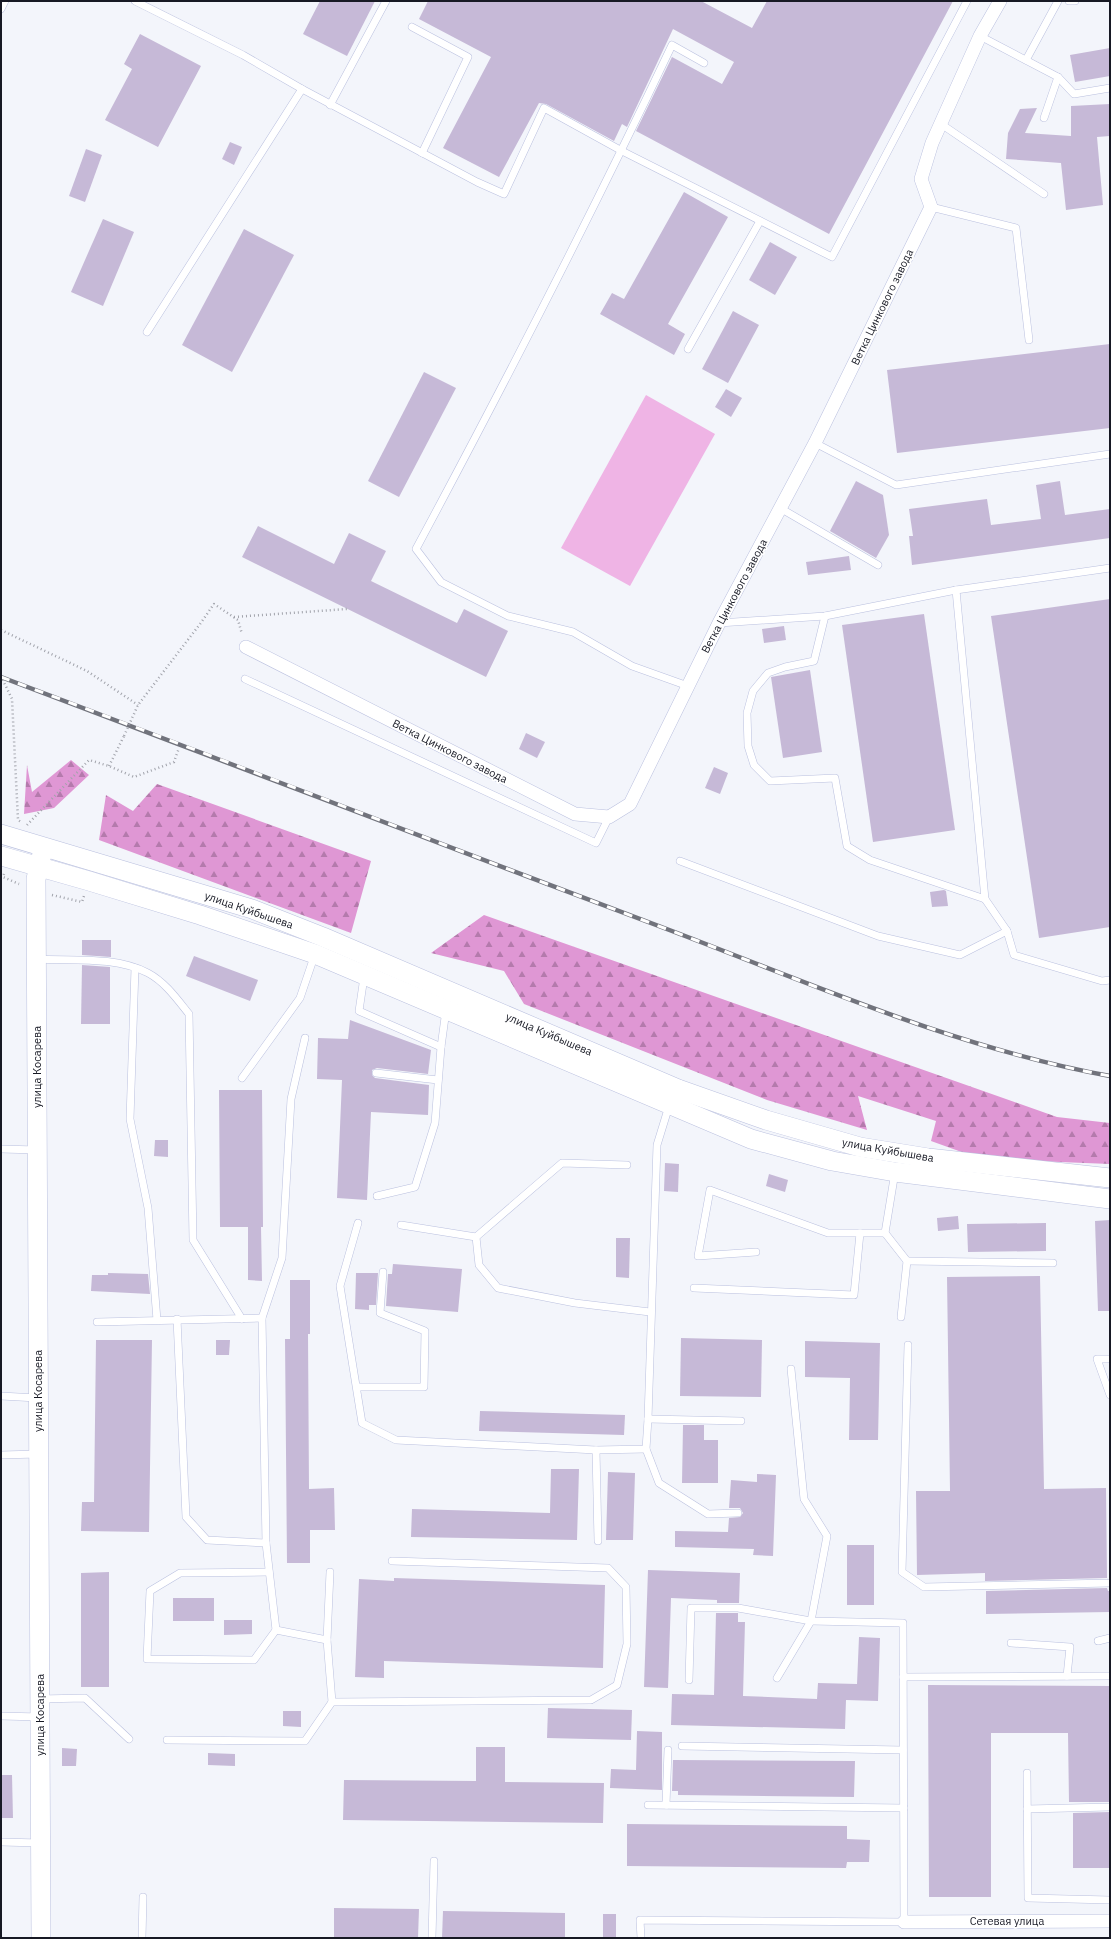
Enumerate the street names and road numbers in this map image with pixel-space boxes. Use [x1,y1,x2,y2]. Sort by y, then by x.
street label: Ветка Цинкового завода [848,247,916,367]
street label: Ветка Цинкового завода [698,536,770,656]
street label: Ветка Цинкового завода [390,716,510,786]
street label: улица Куйбышева [203,888,295,932]
street label: улица Куйбышева [503,1009,595,1059]
street label: улица Косарева [30,1026,44,1108]
street label: улица Куйбышева [841,1135,935,1165]
street label: улица Косарева [31,1350,45,1432]
street label: улица Косарева [33,1674,47,1756]
street label: Сетевая улица [970,1914,1044,1928]

